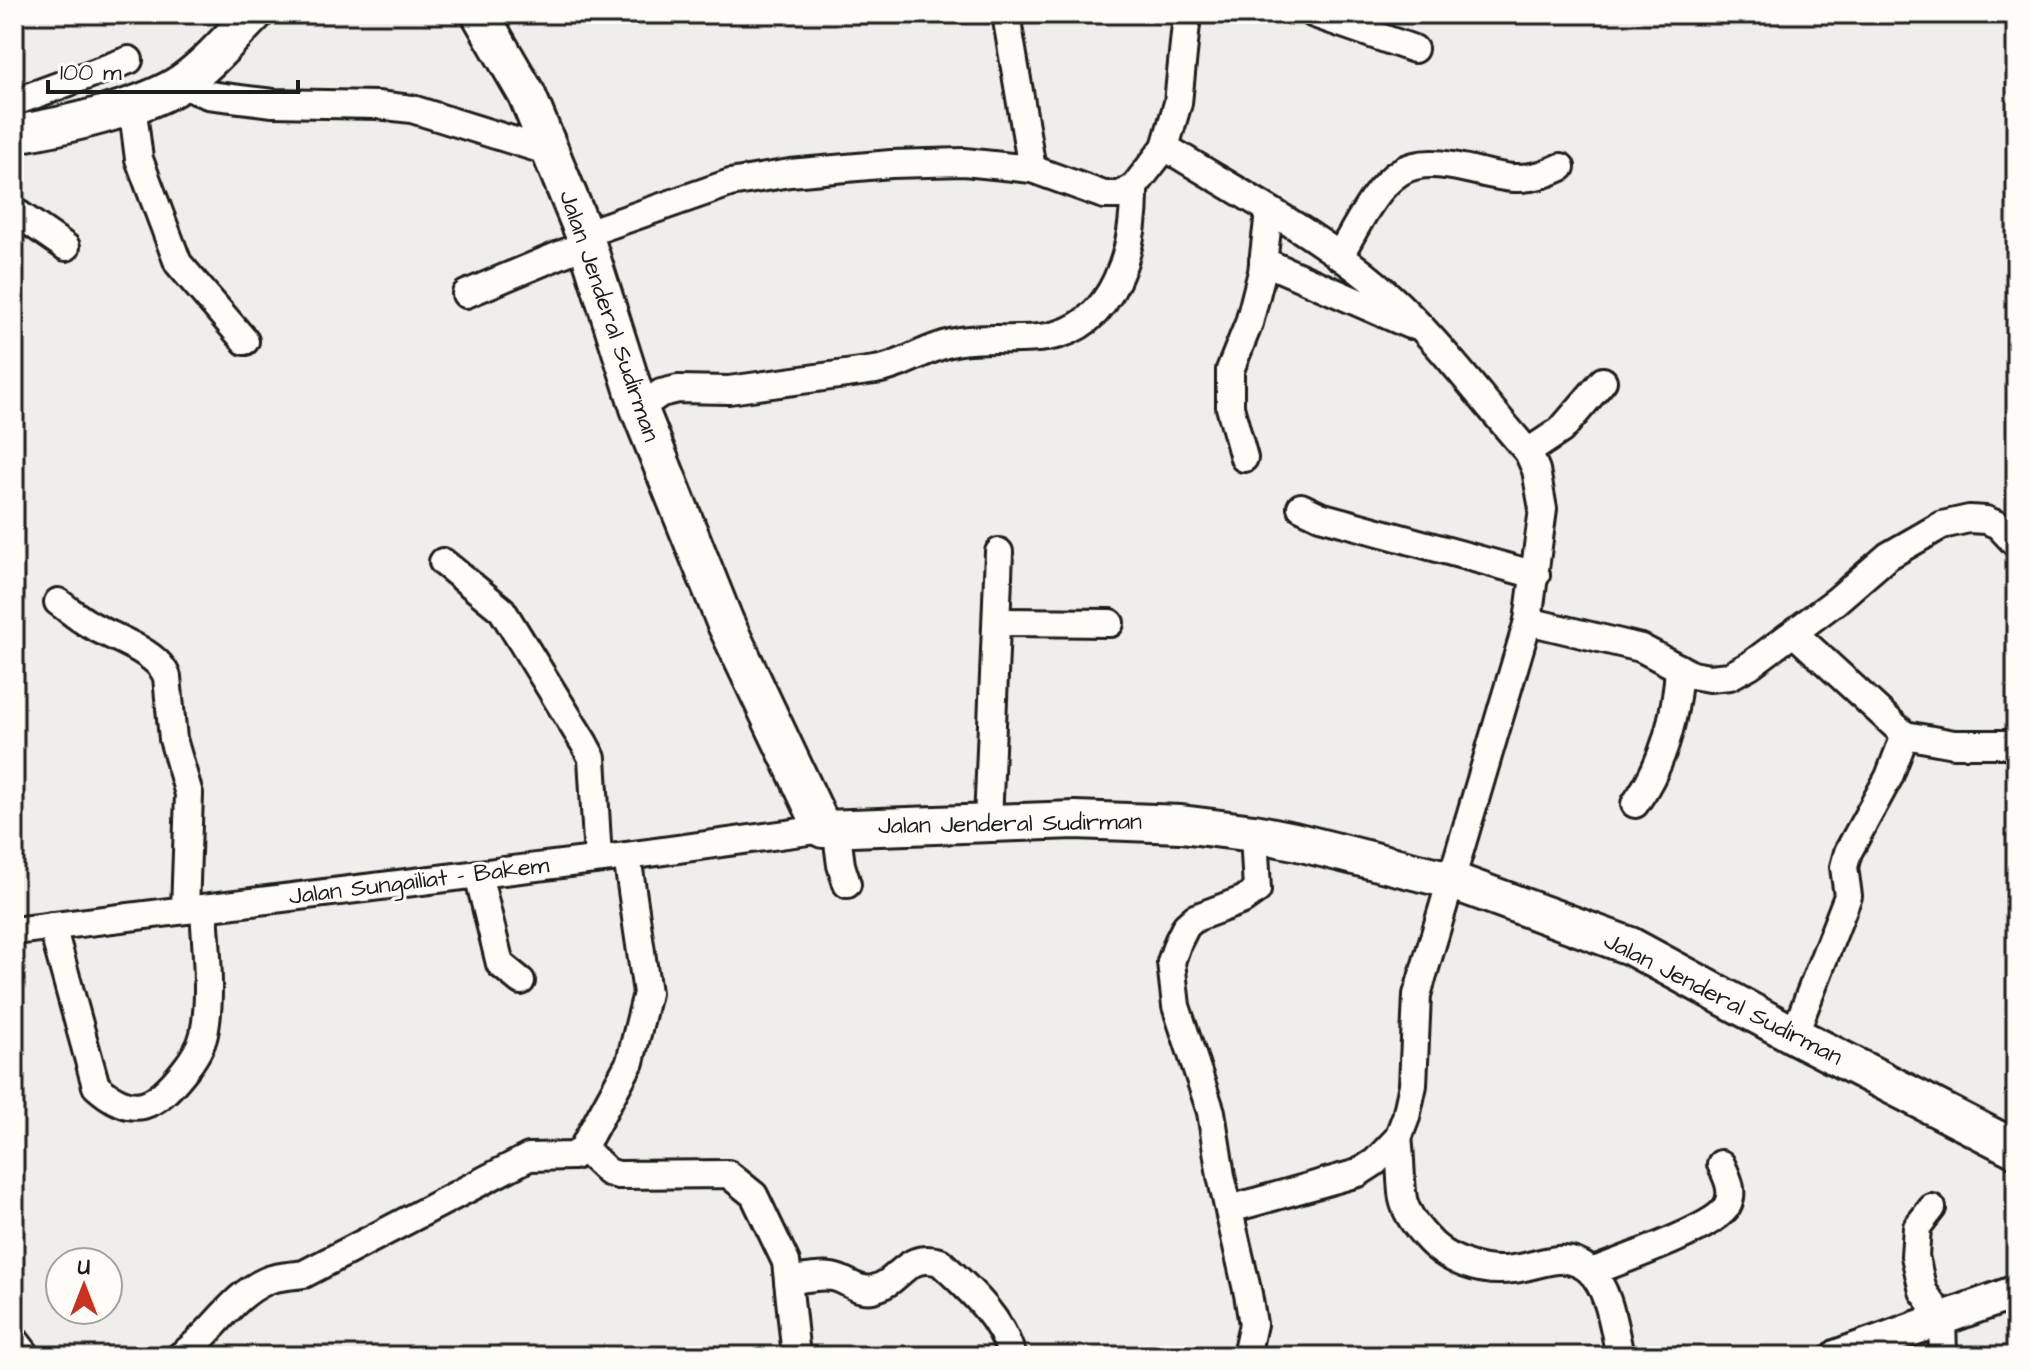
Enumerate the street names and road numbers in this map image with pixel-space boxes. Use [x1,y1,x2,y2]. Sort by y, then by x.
street label: Jalan Jenderal Sudirman [550,186,668,446]
street label: Jalan Jenderal Sudirman [878,805,1142,843]
street label: Jalan Sungailiat - Bakem [287,848,552,915]
street label: Jalan Jenderal Sudirman [1598,924,1848,1074]

